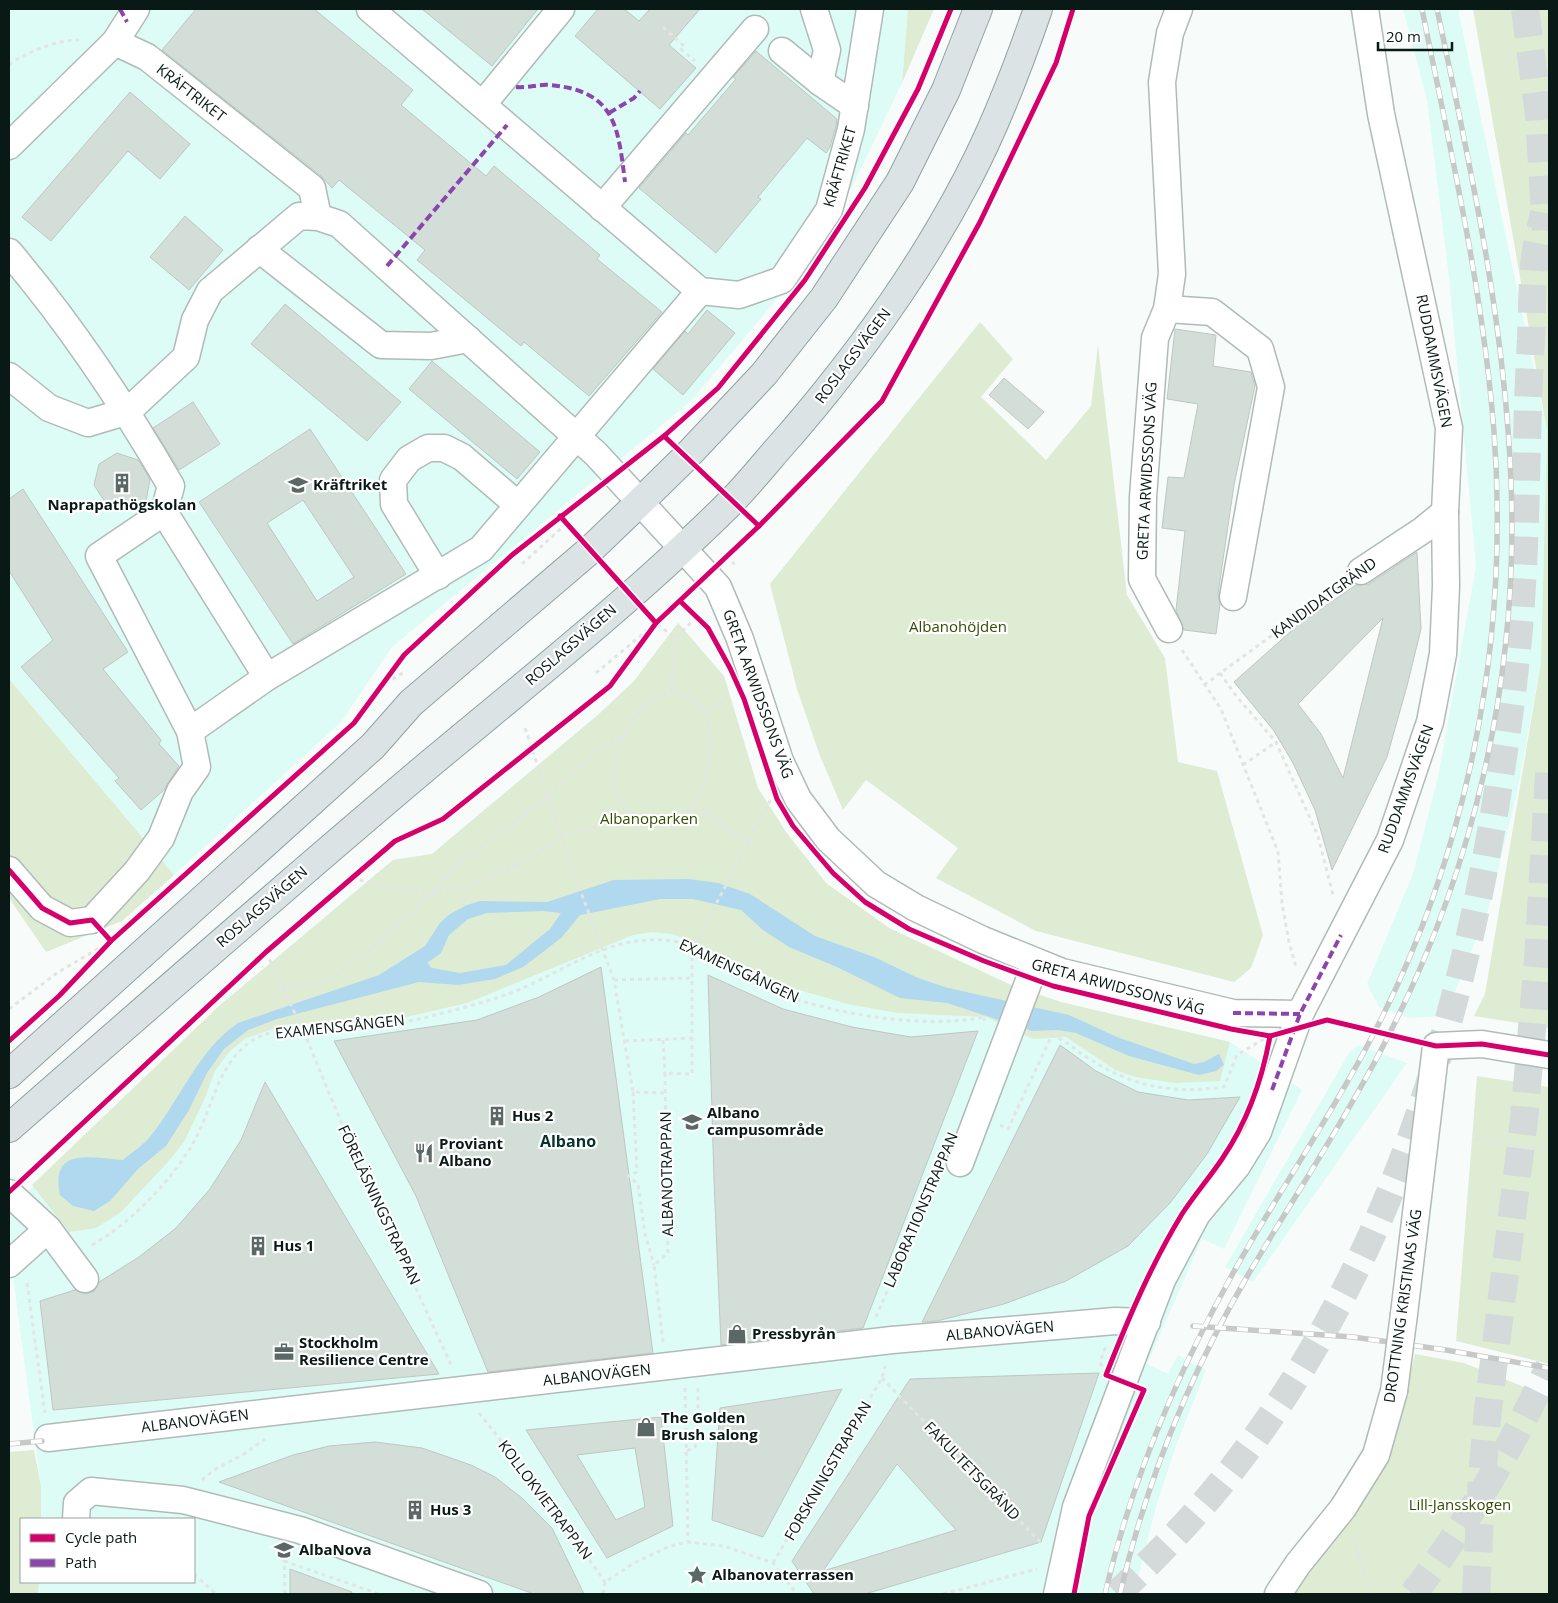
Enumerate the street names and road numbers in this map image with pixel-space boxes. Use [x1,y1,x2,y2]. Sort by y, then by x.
street label: KRÄFTRIKET [153,59,231,126]
street label: KRÄFTRIKET [818,123,860,209]
street label: RUDDAMMSVÄGEN [1412,292,1458,429]
street label: ROSLAGSVÄGEN [810,304,895,407]
street label: GRETA ARWIDSSONS VÄG [1131,381,1161,561]
street label: KANDIDATGRÄND [1267,552,1380,642]
street label: ROSLAGSVÄGEN [521,599,620,689]
street label: GRETA ARWIDSSONS VÄG [719,606,799,781]
street label: RUDDAMMSVÄGEN [1372,722,1438,856]
street label: ROSLAGSVÄGEN [212,861,311,951]
street label: EXAMENSGÅNGEN [676,934,803,1007]
street label: GRETA ARWIDSSONS VÄG [1029,953,1207,1019]
street label: EXAMENSGÅNGEN [274,1009,406,1043]
street label: ALBANOTRAPPAN [655,1111,677,1237]
street label: FÖRELÄSNINGSTRAPPAN [334,1121,426,1288]
street label: LABORATIONSTRAPPAN [878,1129,962,1290]
street label: DROTTNING KRISTINAS VÄG [1379,1208,1426,1404]
street label: ALBANOVÄGEN [945,1315,1055,1345]
street label: ALBANOVÄGEN [542,1358,652,1390]
street label: FORSKNINGSTRAPPAN [779,1397,875,1544]
street label: ALBANOVÄGEN [140,1403,250,1437]
street label: FAKULTETSGRÄND [920,1417,1025,1524]
street label: KOLLOKVIETRAPPAN [494,1436,597,1563]

